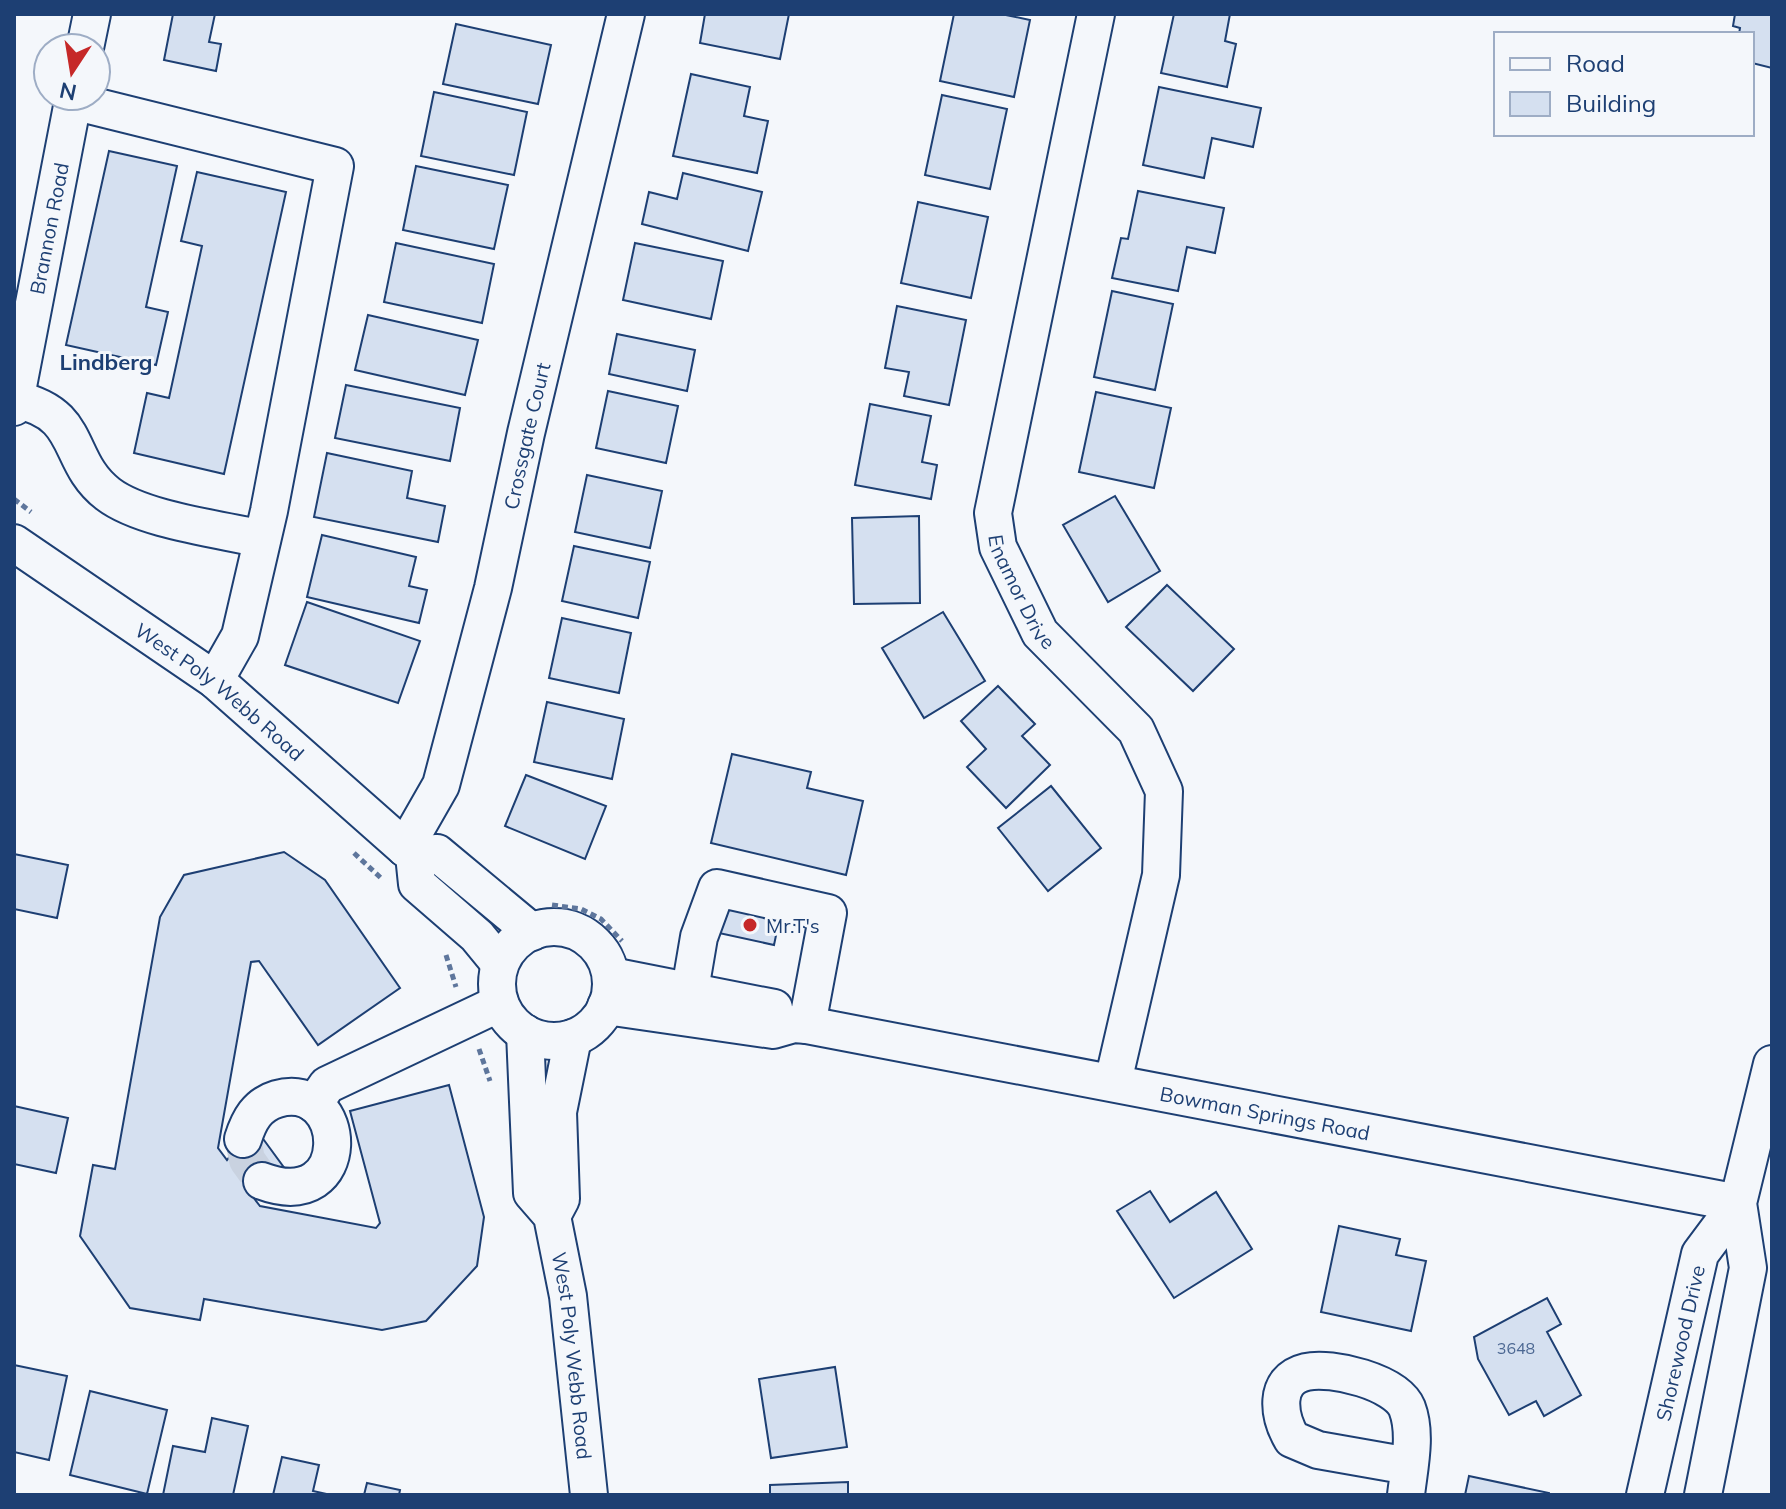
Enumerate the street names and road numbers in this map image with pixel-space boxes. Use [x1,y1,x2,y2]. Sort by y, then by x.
street label: Brannon Road [24,160,73,296]
street label: Crossgate Court [498,360,555,512]
street label: Enamor Drive [984,533,1061,654]
street label: West Poly Webb Road [131,617,310,766]
street label: Bowman Springs Road [1158,1080,1372,1145]
street label: West Poly Webb Road [547,1250,598,1461]
street label: Shorewood Drive [1650,1263,1710,1423]

